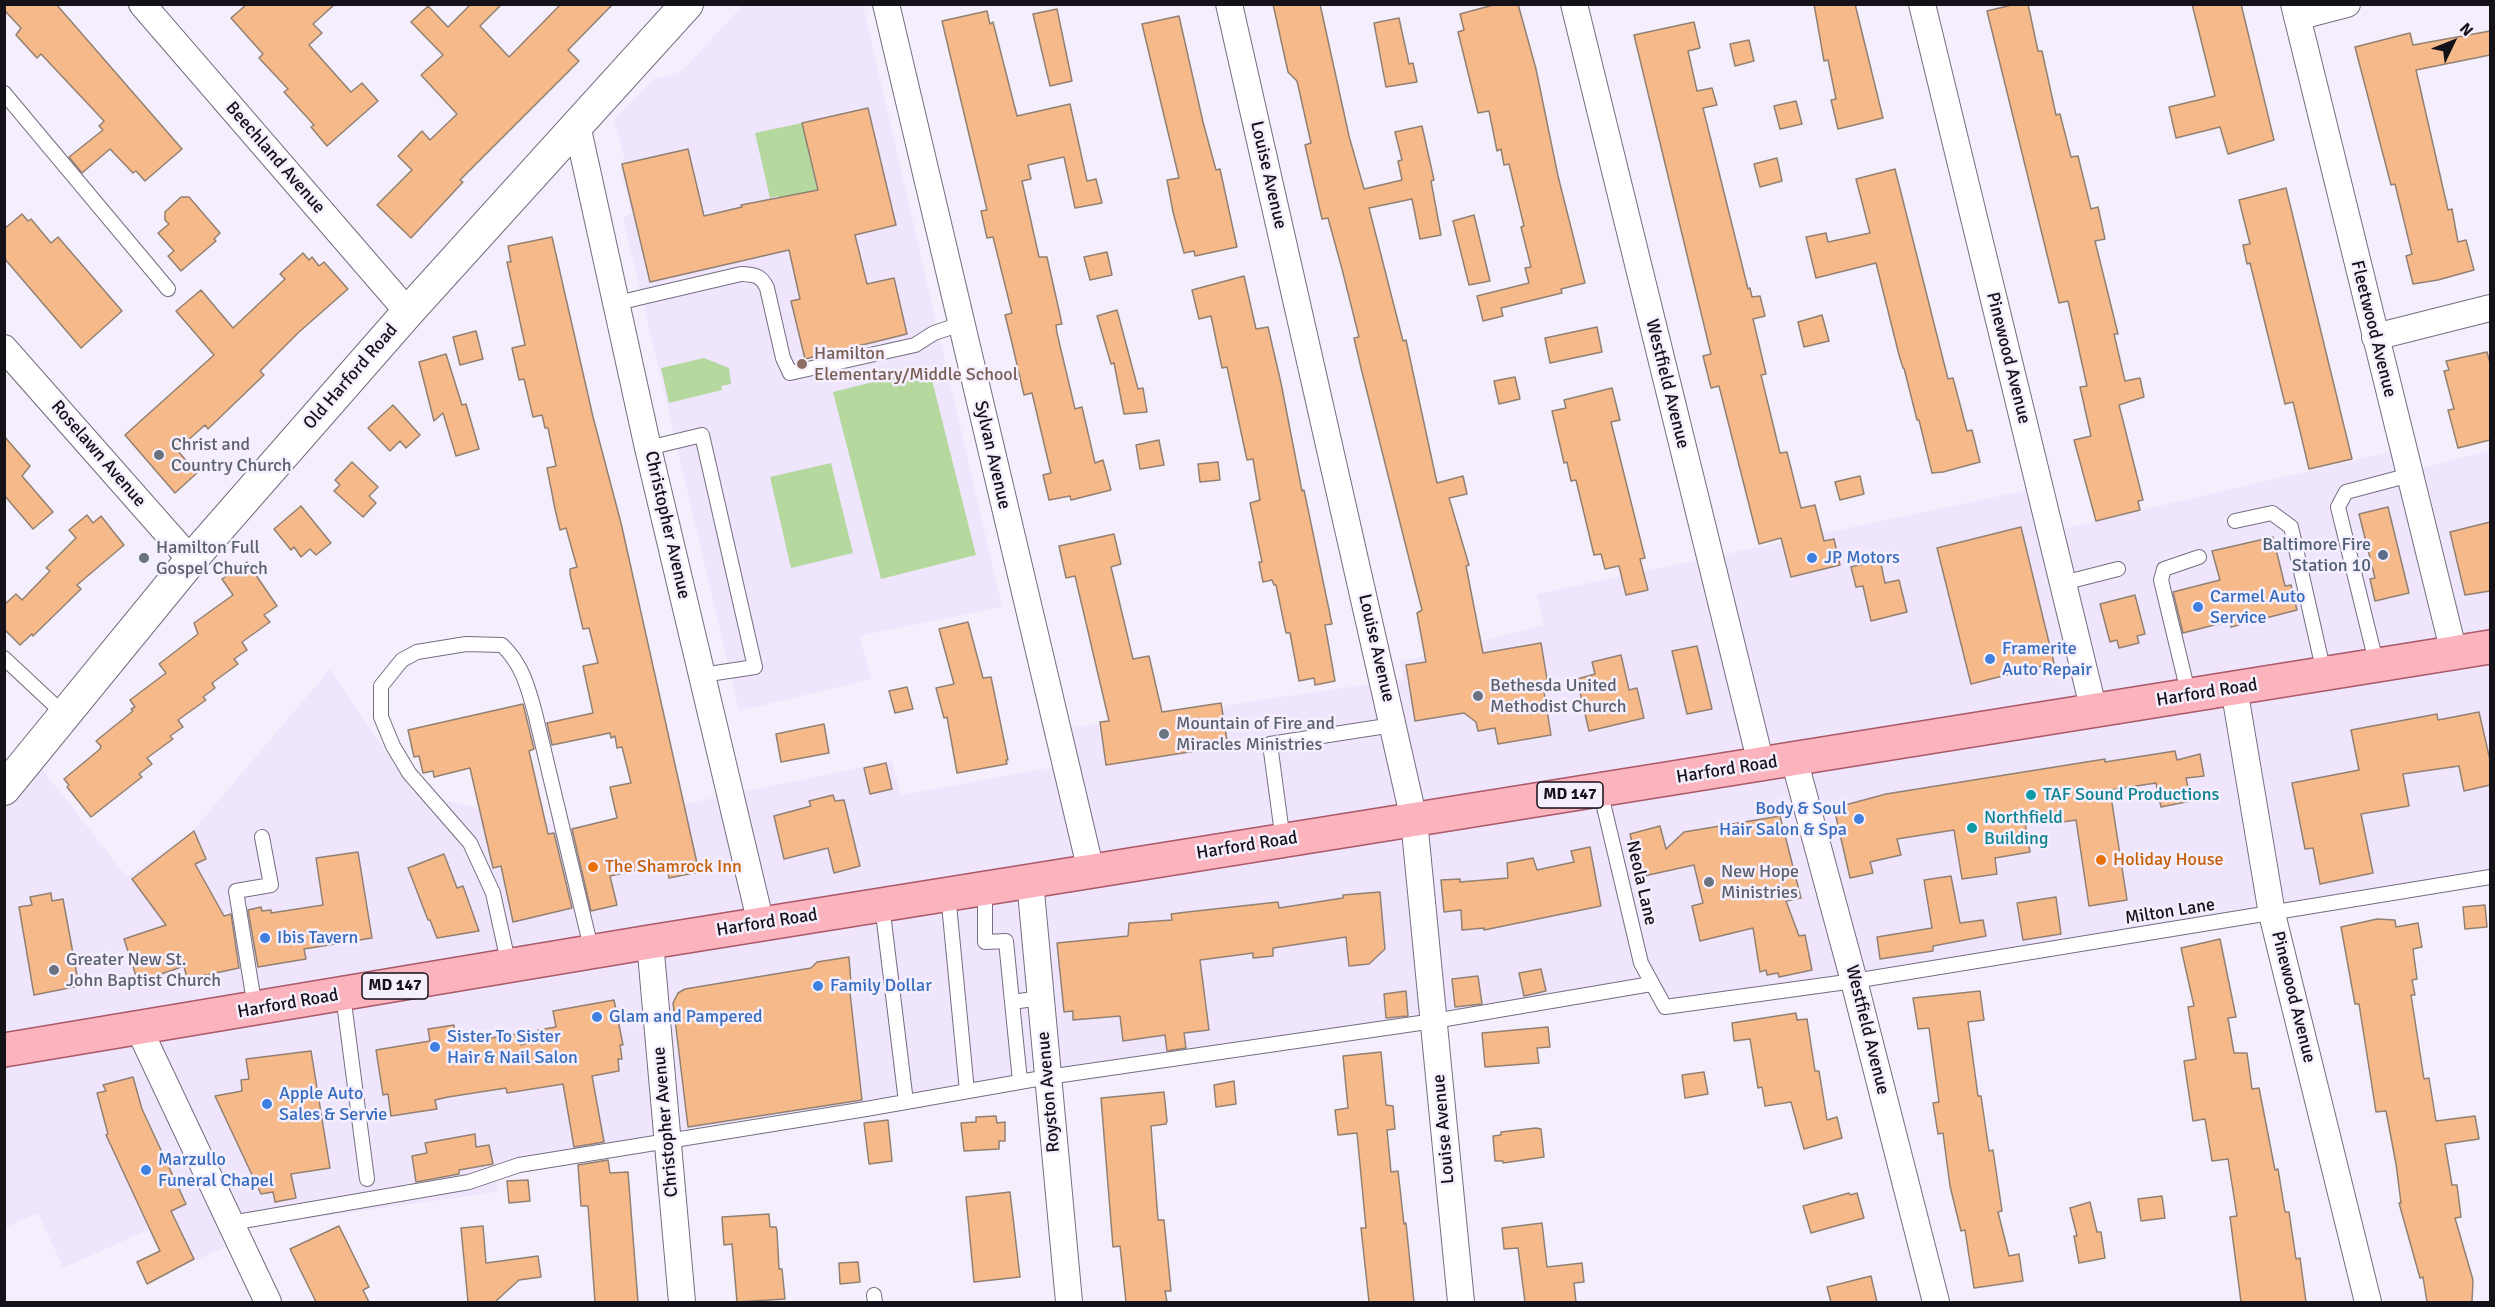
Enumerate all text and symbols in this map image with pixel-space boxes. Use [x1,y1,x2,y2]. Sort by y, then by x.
north arrow [2423,12,2483,72]
text: N [2455,19,2477,41]
street label: Beechland Avenue [221,98,329,218]
street label: Louise Avenue [1245,119,1291,231]
street label: Fleetwood Avenue [2346,258,2400,400]
street label: Pinewood Avenue [1981,290,2035,426]
street label: Westfield Avenue [1640,317,1694,451]
street label: Old Harford Road [299,320,403,434]
place label: Hamilton Elementary/Middle School [814,343,1018,386]
marker: Hamilton Elementary/Middle School [795,357,809,371]
street label: Roselawn Avenue [46,396,150,512]
street label: Sylvan Avenue [969,399,1015,511]
place label: Christ and Country Church [171,434,292,476]
marker: Christ and Country Church [152,448,166,462]
street label: Christopher Avenue [639,449,695,601]
place label: Baltimore Fire Station 10 [2262,534,2371,576]
place label: Hamilton Full Gospel Church [156,537,268,580]
place label: JP Motors [1824,547,1900,569]
marker: Baltimore Fire Station 10 [2376,548,2390,562]
marker: Hamilton Full Gospel Church [137,551,151,565]
marker: JP Motors [1805,551,1819,565]
place label: Carmel Auto Service [2210,586,2305,628]
street label: Louise Avenue [1353,592,1399,704]
marker: Carmel Auto Service [2191,600,2205,614]
place label: Framerite Auto Repair [2002,638,2092,680]
marker: Framerite Auto Repair [1983,652,1997,666]
street label: Harford Road [2155,674,2259,712]
place label: Bethesda United Methodist Church [1490,675,1627,718]
marker: Bethesda United Methodist Church [1471,689,1485,703]
place label: Mountain of Fire and Miracles Ministries [1176,713,1335,756]
marker: Mountain of Fire and Miracles Ministries [1157,727,1171,741]
street label: Harford Road [1675,751,1779,789]
road number: MD 147 [1537,782,1603,808]
place label: TAF Sound Productions [2043,784,2219,806]
marker: TAF Sound Productions [2024,788,2038,802]
place label: Body & Soul Hair Salon & Spa [1719,798,1847,840]
place label: Northfield Building [1984,807,2063,850]
marker: Body & Soul Hair Salon & Spa [1852,812,1866,826]
marker: Northfield Building [1965,821,1979,835]
street label: Harford Road [1195,827,1299,865]
street label: Neola Lane [1621,839,1661,927]
place label: Holiday House [2113,849,2224,871]
marker: Holiday House [2094,853,2108,867]
place label: The Shamrock Inn [605,856,742,878]
marker: The Shamrock Inn [586,860,600,874]
place label: New Hope Ministries [1721,861,1799,904]
marker: New Hope Ministries [1702,875,1716,889]
street label: Milton Lane [2123,894,2217,930]
street label: Harford Road [715,904,819,942]
place label: Ibis Tavern [277,927,358,949]
street label: Pinewood Avenue [2266,929,2320,1065]
marker: Ibis Tavern [258,931,272,945]
place label: Greater New St. John Baptist Church [66,949,221,992]
marker: Greater New St. John Baptist Church [47,963,61,977]
street label: Westfield Avenue [1840,963,1894,1097]
road number: MD 147 [362,973,428,999]
place label: Family Dollar [830,975,932,997]
marker: Family Dollar [811,979,825,993]
street label: Harford Road [236,984,340,1024]
place label: Glam and Pampered [609,1006,762,1028]
marker: Glam and Pampered [590,1010,604,1024]
place label: Sister To Sister Hair & Nail Salon [447,1026,578,1068]
street label: Royston Avenue [1033,1031,1065,1153]
marker: Sister To Sister Hair & Nail Salon [428,1040,442,1054]
street label: Christopher Avenue [649,1046,683,1198]
street label: Louise Avenue [1428,1073,1460,1185]
place label: Apple Auto Sales & Servie [279,1083,387,1126]
marker: Apple Auto Sales & Servie [260,1097,274,1111]
place label: Marzullo Funeral Chapel [158,1149,274,1192]
marker: Marzullo Funeral Chapel [139,1163,153,1177]

